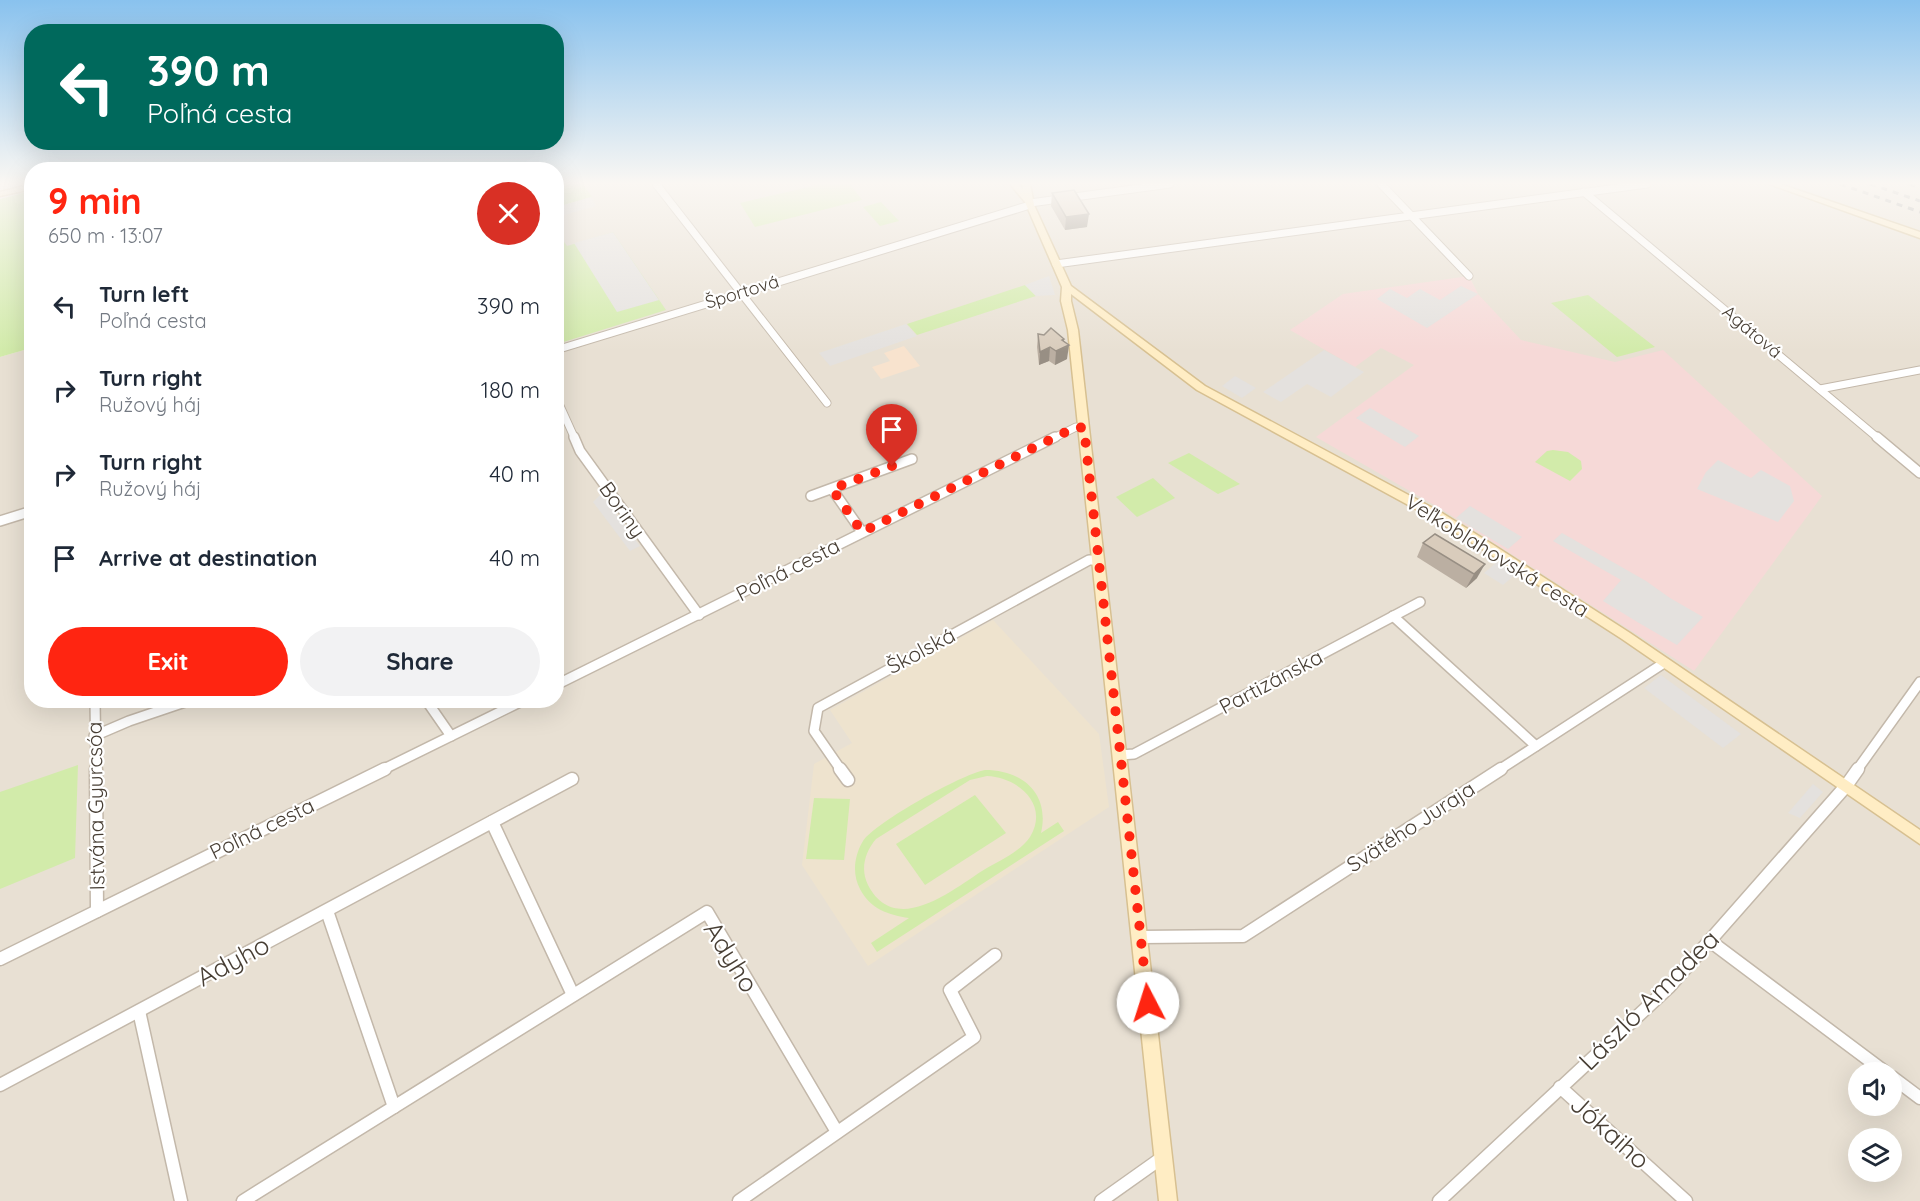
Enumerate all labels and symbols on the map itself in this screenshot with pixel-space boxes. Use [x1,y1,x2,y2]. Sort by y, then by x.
street label: Športová [702,269,782,314]
street label: Agátová [1718,300,1787,363]
pin [866,404,917,466]
street label: Boriny [594,476,651,543]
street label: Veľkoblahovská cesta [1401,488,1594,622]
street label: Poľná cesta [731,532,844,606]
street label: Školská [882,621,959,679]
street label: Partizánska [1214,643,1327,719]
street label: Istvána Gyurcsóa [81,721,109,891]
street label: Svätého Juraja [1341,775,1479,877]
street label: Poľná cesta [205,792,318,865]
street label: Adyho [697,915,766,998]
street label: László Amadea [1571,922,1726,1077]
street label: Adyho [191,928,275,993]
position arrow [1116,971,1180,1035]
street label: Jókaiho [1564,1087,1657,1176]

